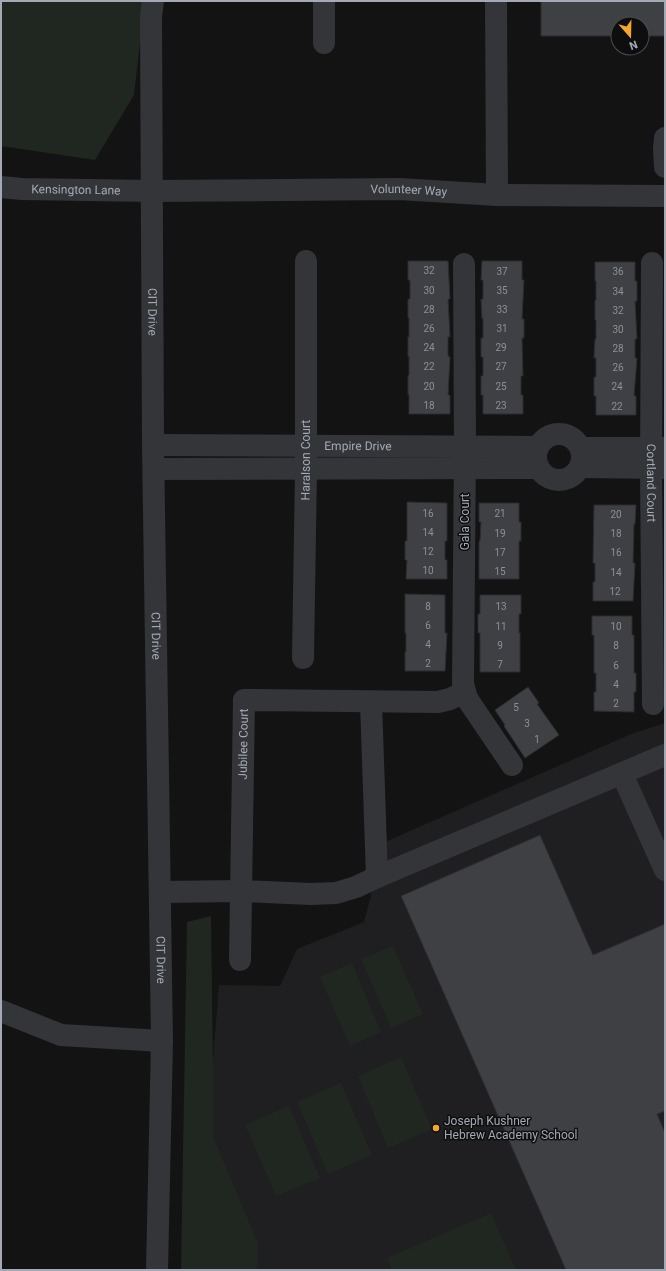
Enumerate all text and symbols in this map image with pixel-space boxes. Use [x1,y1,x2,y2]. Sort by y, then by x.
north arrow [610,16,650,56]
text: N [627,37,639,52]
street label: Kensington Lane [31,182,121,198]
street label: Volunteer Way [370,182,448,199]
house number: 32 [423,265,435,276]
house number: 37 [496,266,508,277]
house number: 36 [612,266,624,277]
house number: 30 [423,285,435,296]
house number: 35 [496,285,508,296]
house number: 34 [612,286,624,297]
street label: CIT Drive [145,288,159,336]
house number: 28 [423,304,435,315]
house number: 33 [496,304,508,315]
house number: 32 [612,305,624,316]
house number: 26 [423,323,435,334]
house number: 31 [496,323,508,334]
house number: 30 [612,324,624,335]
house number: 24 [423,342,435,353]
house number: 29 [495,342,507,353]
house number: 28 [612,343,624,354]
house number: 22 [423,361,435,372]
house number: 27 [495,361,507,372]
house number: 26 [612,362,624,373]
house number: 20 [423,381,435,392]
house number: 25 [495,381,507,392]
house number: 24 [611,381,623,392]
house number: 18 [423,400,435,411]
house number: 23 [495,400,507,411]
house number: 22 [611,401,623,412]
street label: Haralson Court [299,420,313,500]
street label: Empire Drive [324,439,392,453]
street label: Cortland Court [644,444,658,522]
street label: Gala Court [458,494,472,550]
house number: 16 [422,508,434,519]
house number: 21 [494,508,506,519]
house number: 20 [610,509,622,520]
house number: 14 [422,527,434,538]
house number: 19 [494,528,506,539]
house number: 18 [610,528,622,539]
house number: 12 [422,546,434,557]
house number: 17 [494,547,506,558]
house number: 16 [610,547,622,558]
house number: 10 [422,565,434,576]
house number: 15 [494,566,506,577]
house number: 14 [610,567,622,578]
house number: 12 [609,586,621,597]
house number: 8 [425,601,431,612]
house number: 13 [495,601,507,612]
street label: CIT Drive [149,612,163,660]
house number: 6 [425,620,431,631]
house number: 11 [495,621,507,632]
house number: 10 [610,621,622,632]
house number: 4 [425,639,431,650]
house number: 9 [497,640,503,651]
house number: 8 [613,640,619,651]
house number: 2 [425,658,431,669]
house number: 7 [497,659,503,670]
house number: 6 [613,660,619,671]
house number: 4 [613,679,619,690]
house number: 2 [613,698,619,709]
house number: 5 [513,702,519,713]
street label: Jubilee Court [236,708,251,780]
house number: 3 [524,718,530,729]
house number: 1 [534,734,540,745]
street label: CIT Drive [153,936,168,984]
place label: Joseph Kushner Hebrew Academy School [444,1114,578,1142]
marker: Joseph Kushner Hebrew Academy School [431,1123,441,1133]

